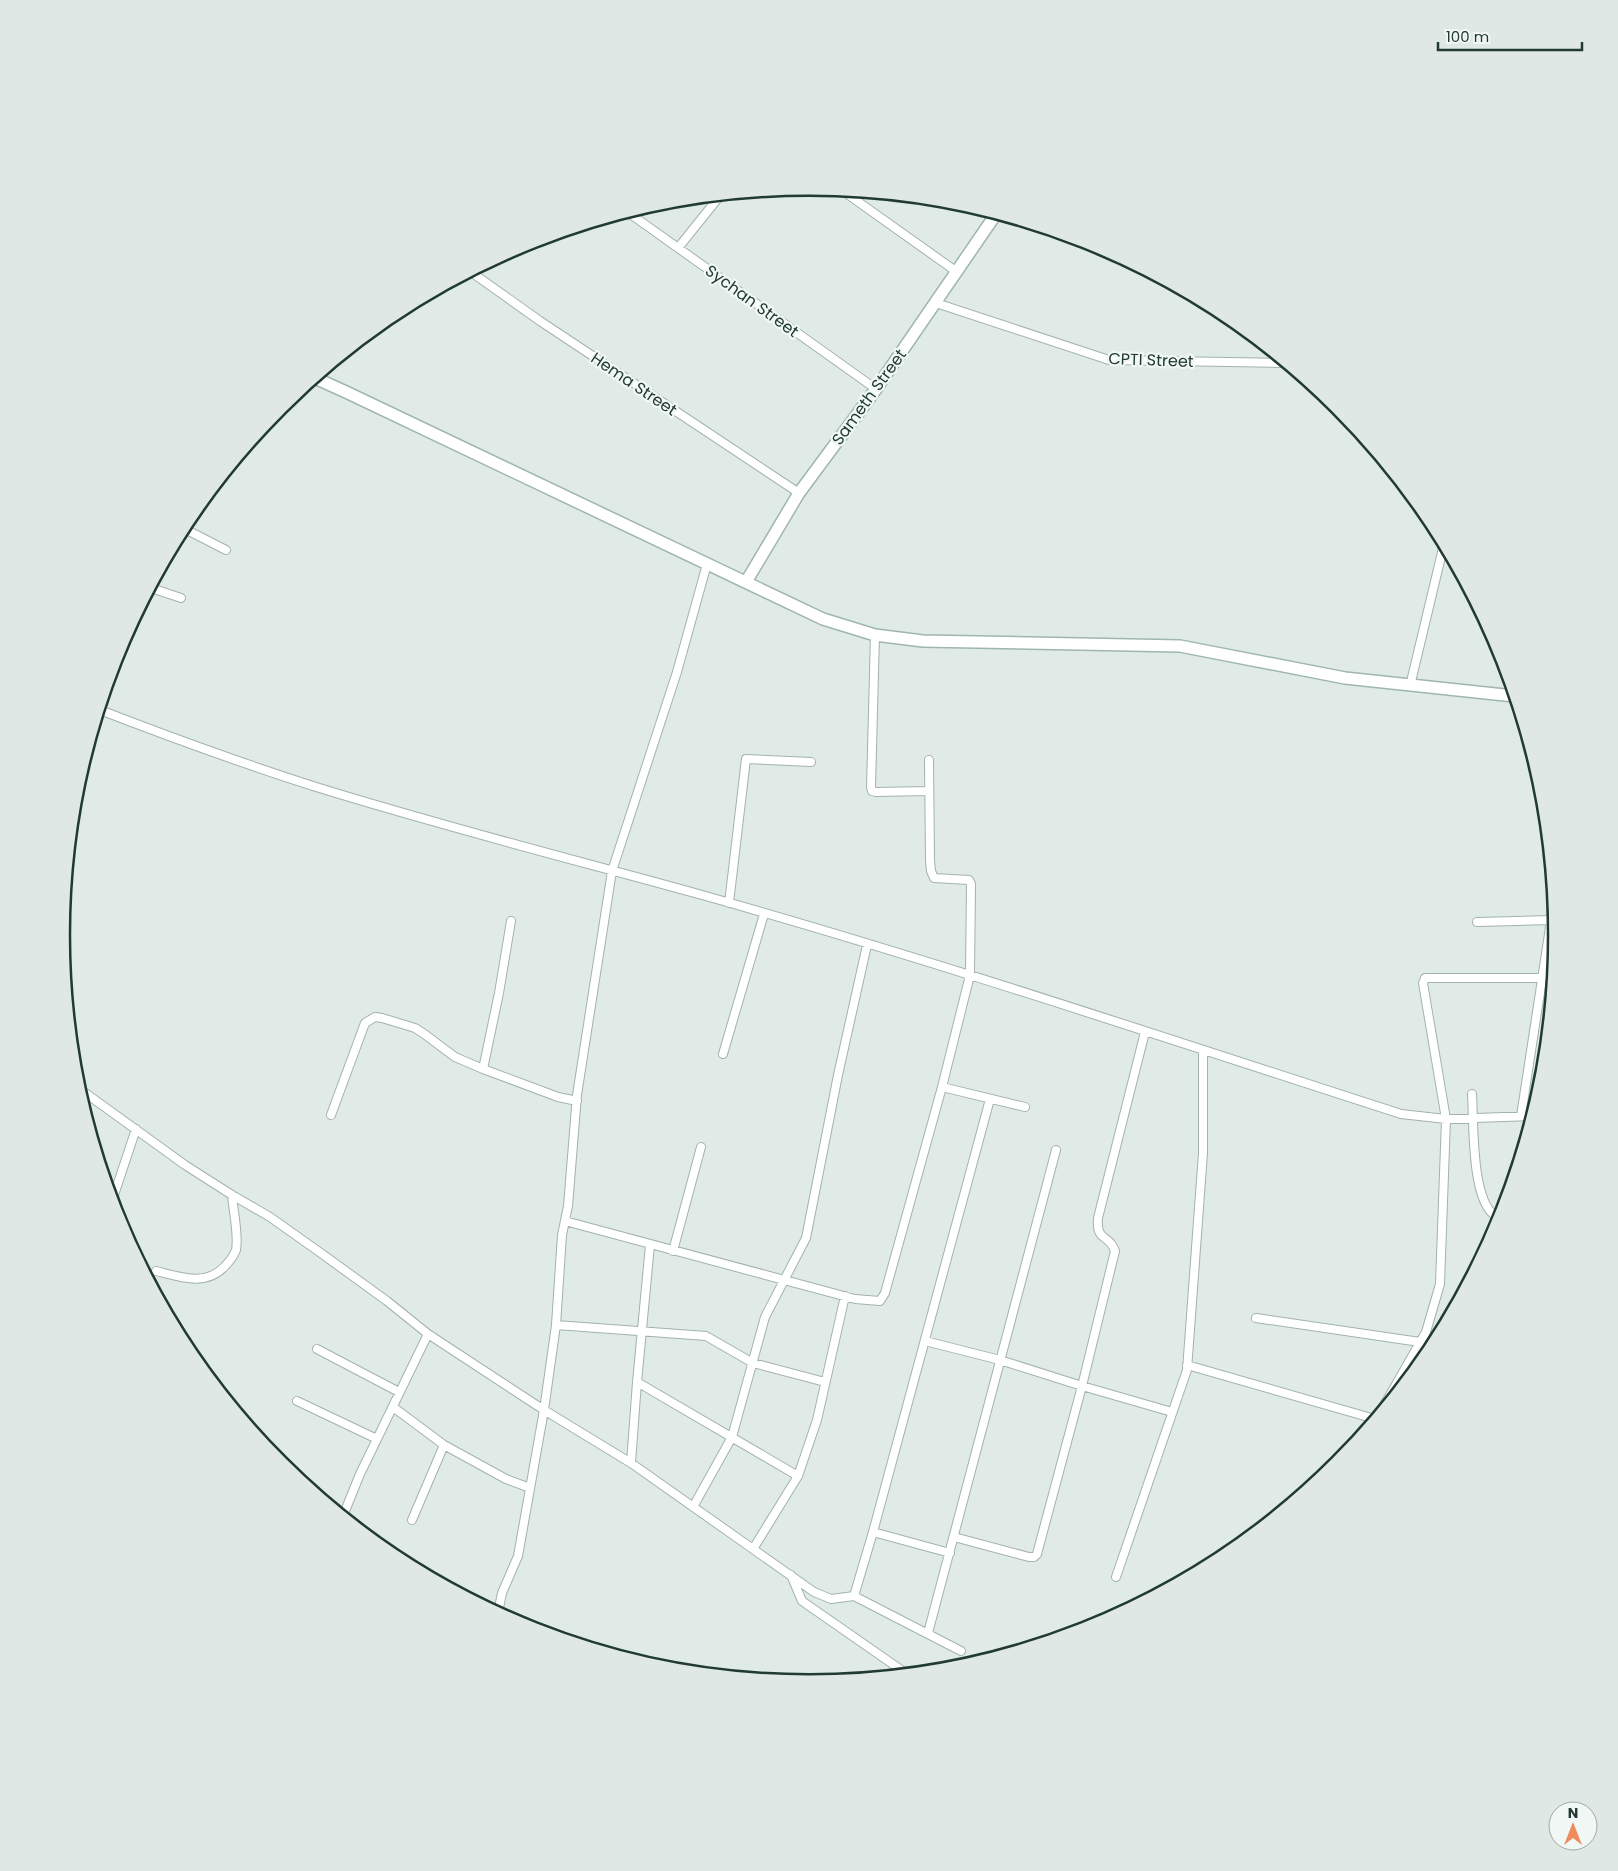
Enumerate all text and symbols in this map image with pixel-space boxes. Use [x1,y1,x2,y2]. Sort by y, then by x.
scale bar [1438,20,1582,52]
text: 100 m [1446,26,1489,47]
street label: Sychan Street [701,259,804,343]
street label: Sameth Street [826,344,912,450]
street label: Hema Street [586,347,682,421]
street label: CPTI Street [1108,347,1194,373]
north arrow [1548,1801,1598,1851]
text: N [1568,1803,1578,1823]

